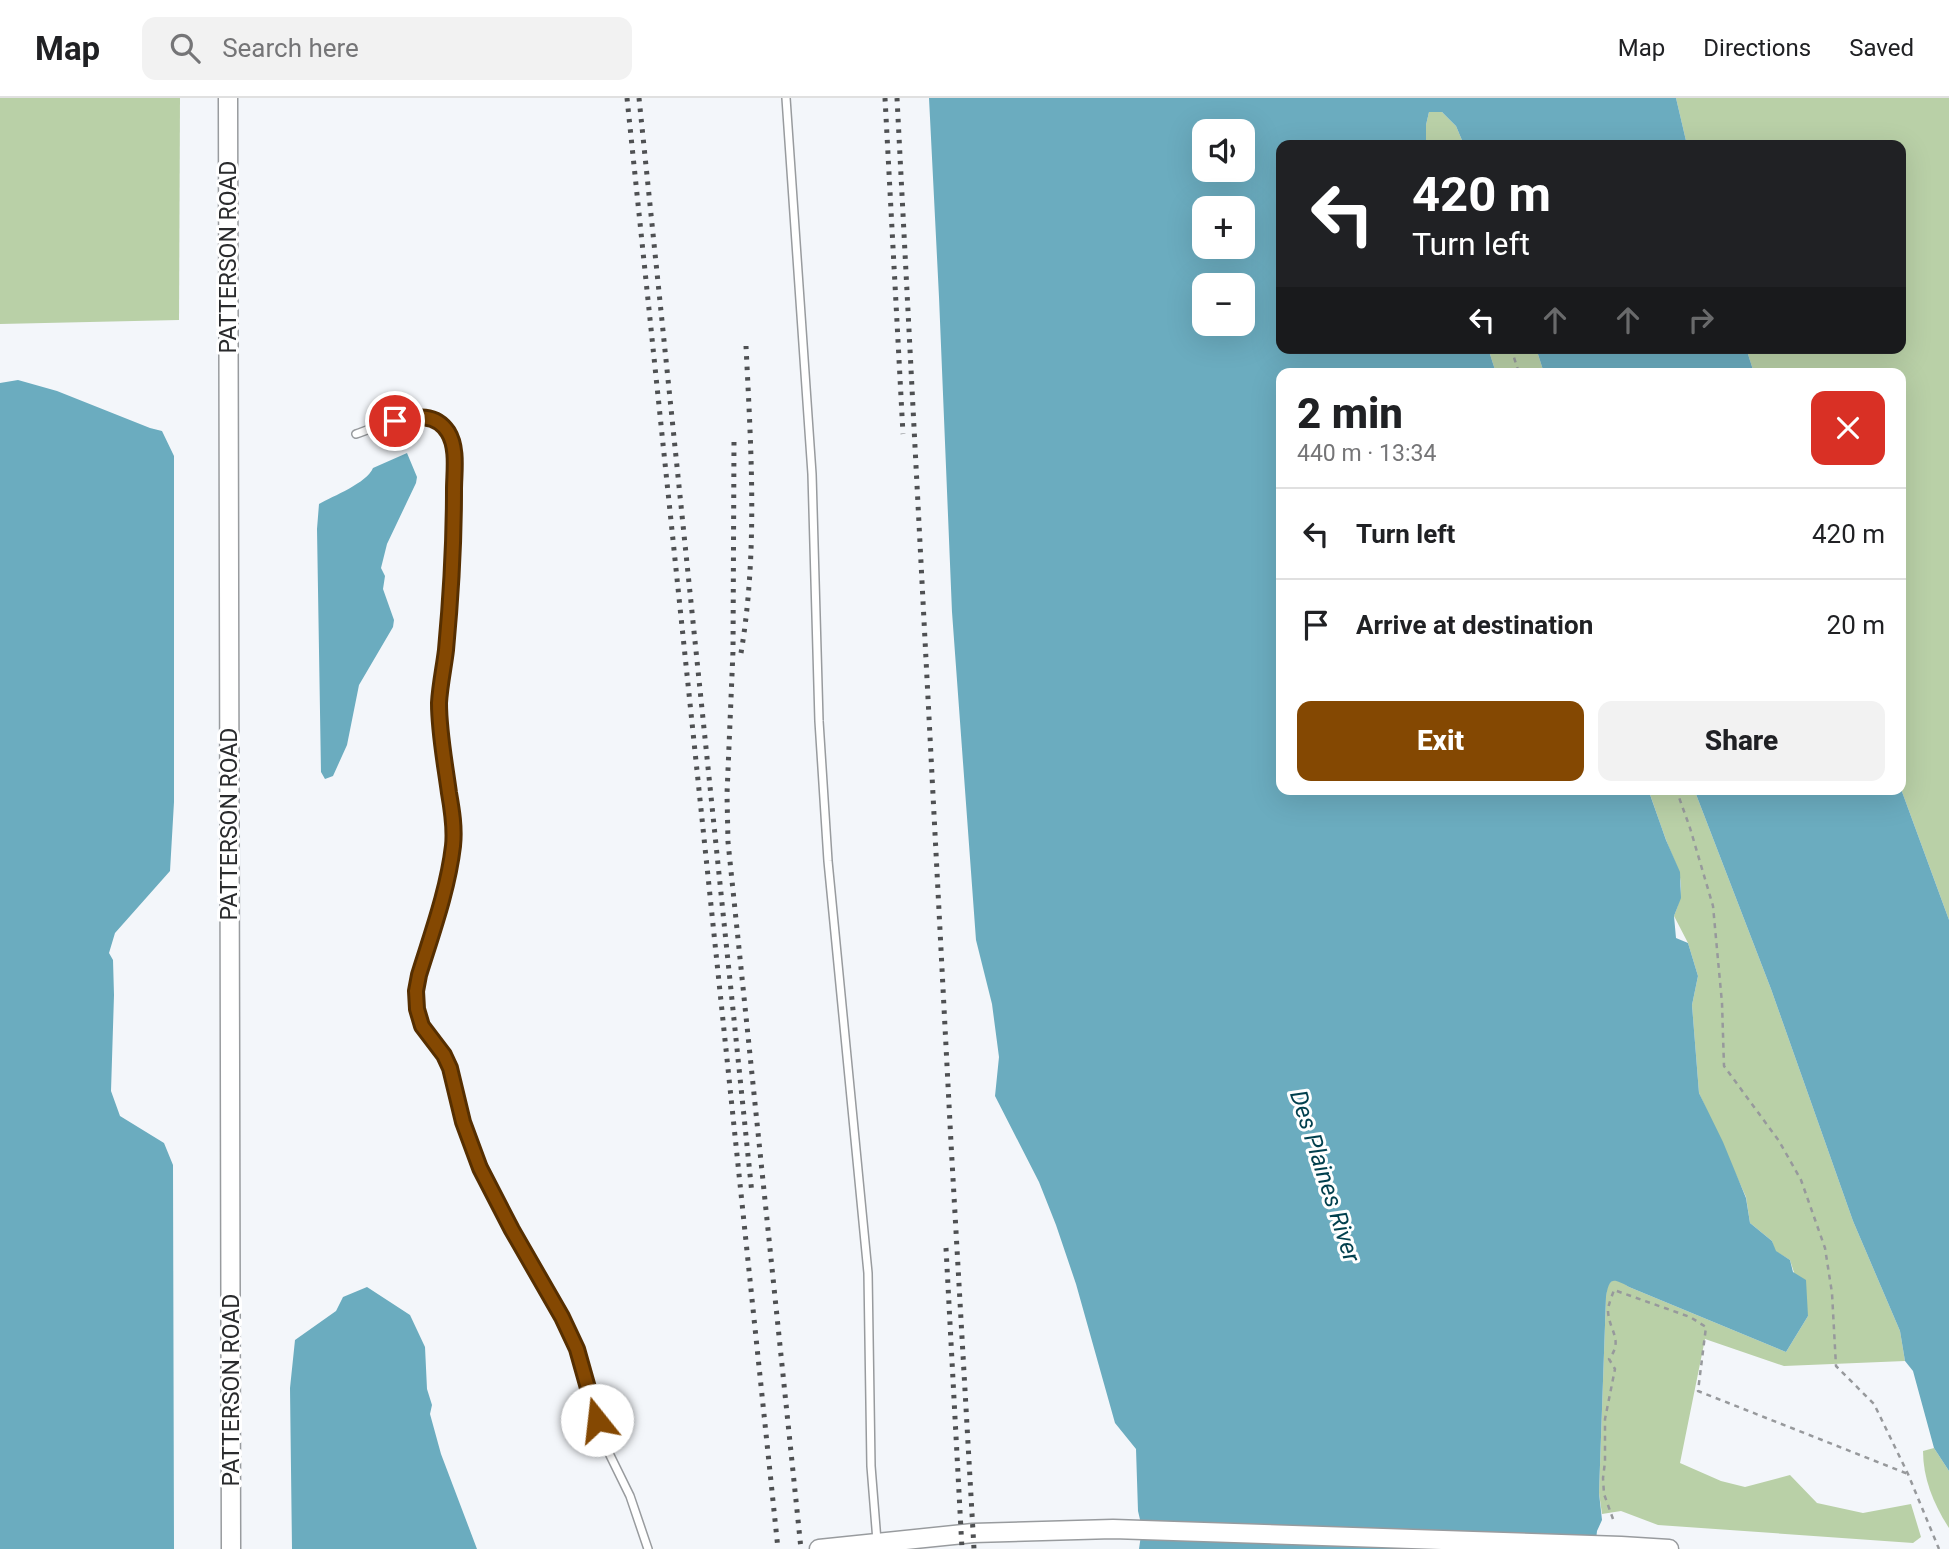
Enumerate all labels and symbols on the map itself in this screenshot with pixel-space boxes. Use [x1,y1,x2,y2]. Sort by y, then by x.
street label: PATTERSON ROAD [215,161,242,353]
pin [365,391,425,451]
street label: PATTERSON ROAD [216,728,243,920]
water label: Des Plaines River [1284,1087,1366,1266]
street label: PATTERSON ROAD [218,1294,245,1486]
position arrow [560,1383,634,1457]

